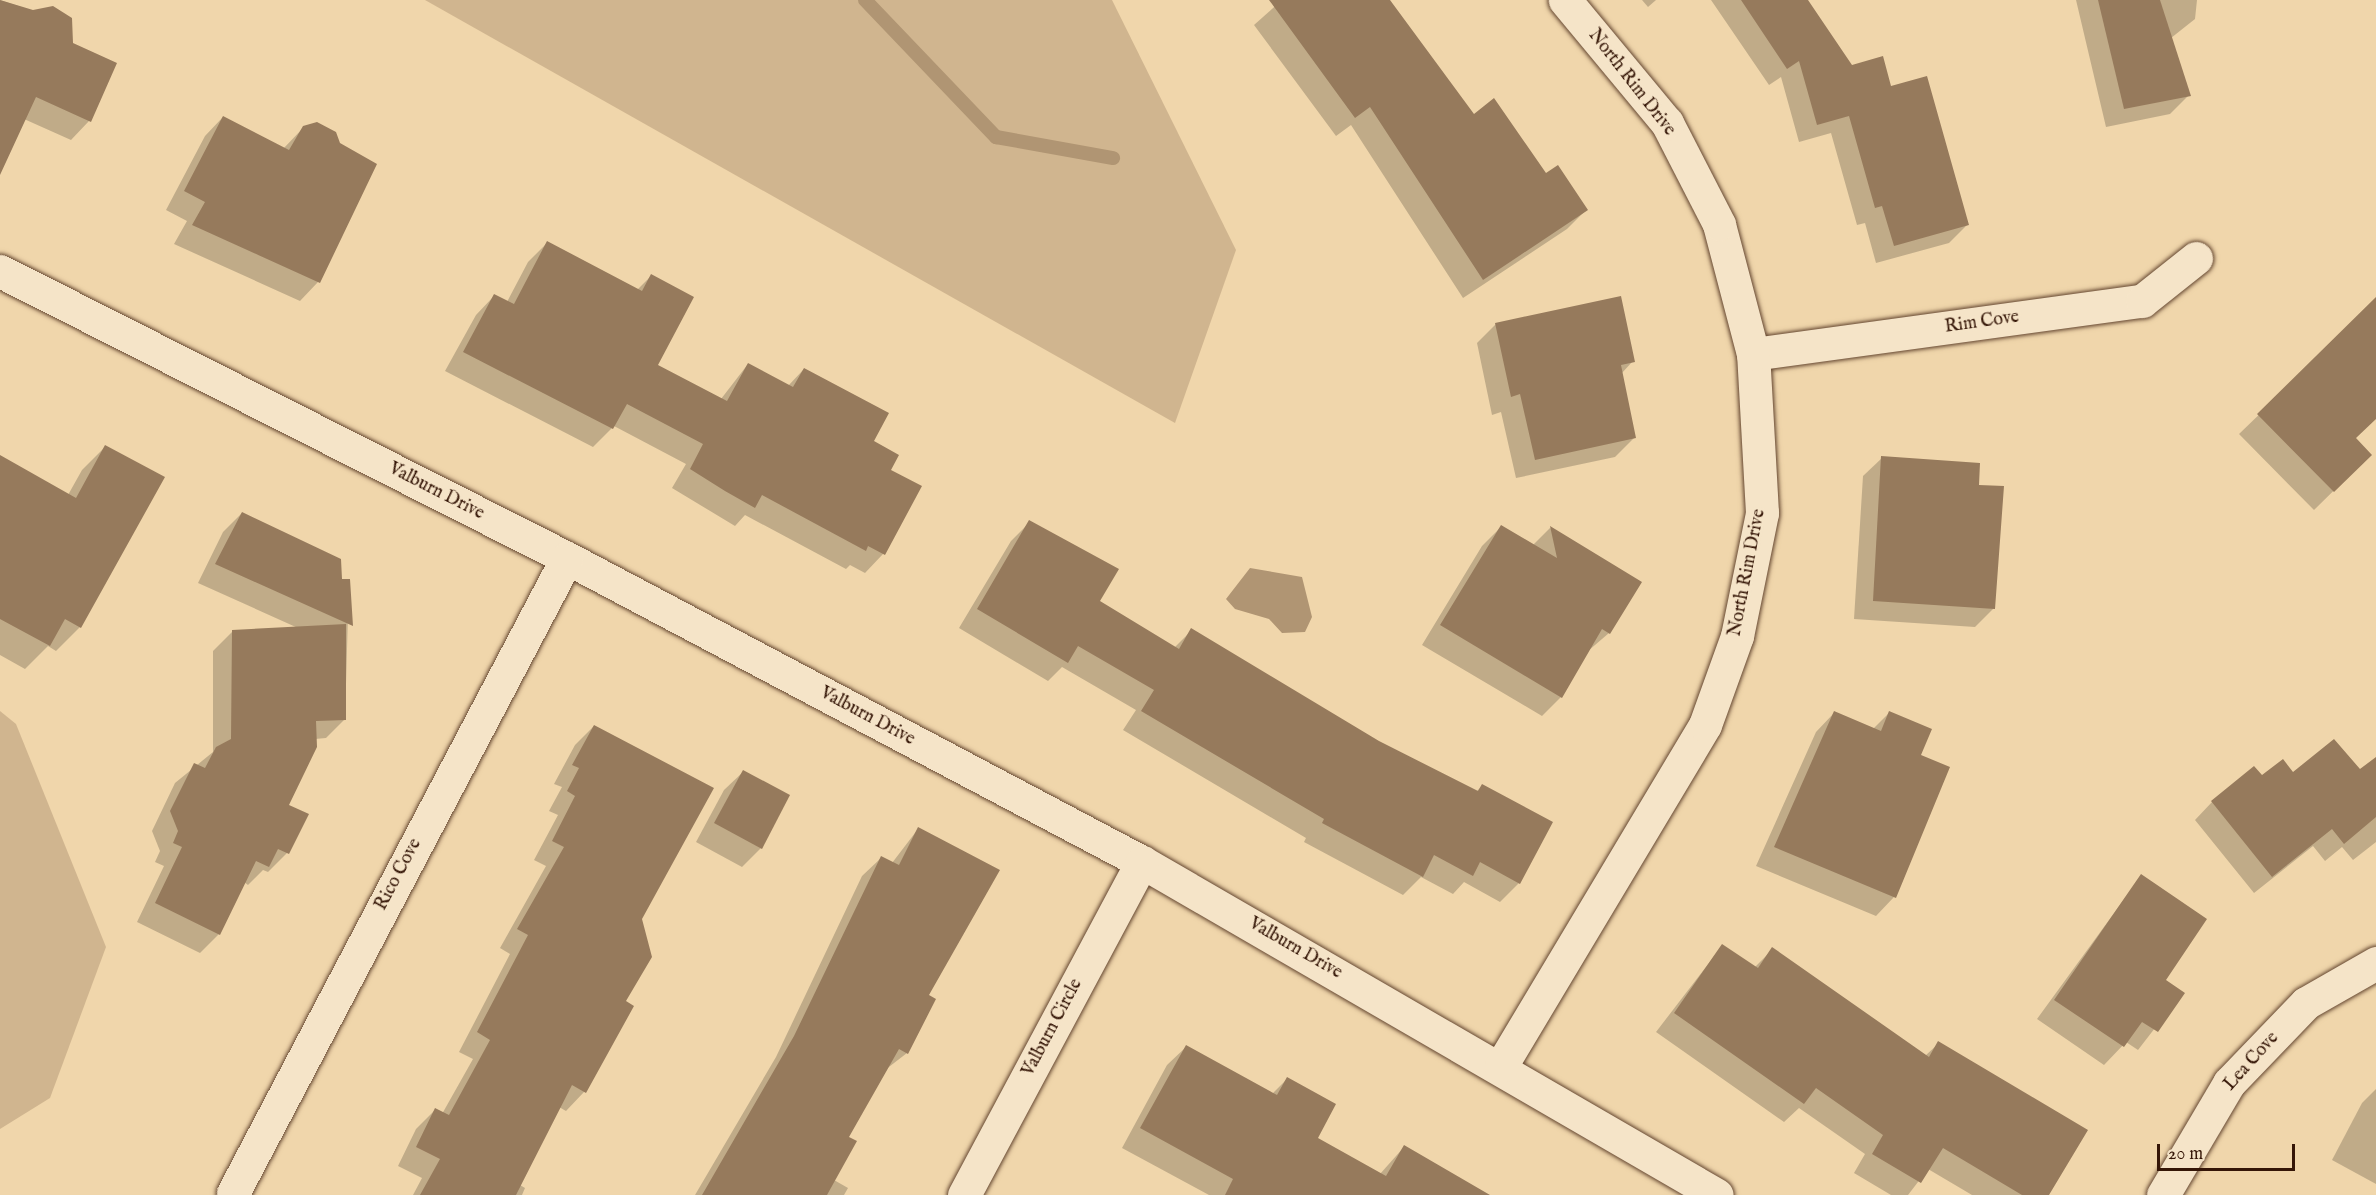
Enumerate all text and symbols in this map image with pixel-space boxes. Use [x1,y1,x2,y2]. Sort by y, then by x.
street label: North Rim Drive [1583,25,1679,141]
street label: Rim Cove [1943,307,2021,339]
street label: Valburn Drive [385,459,487,525]
street label: North Rim Drive [1725,508,1771,638]
street label: Valburn Drive [816,683,918,751]
street label: Rico Cove [371,835,427,915]
street label: Valburn Drive [1244,914,1346,984]
street label: Valburn Circle [1018,976,1088,1080]
street label: Lea Cove [2220,1028,2284,1096]
scale bar [2160,1132,2298,1170]
text: 20 m [2168,1143,2203,1166]

